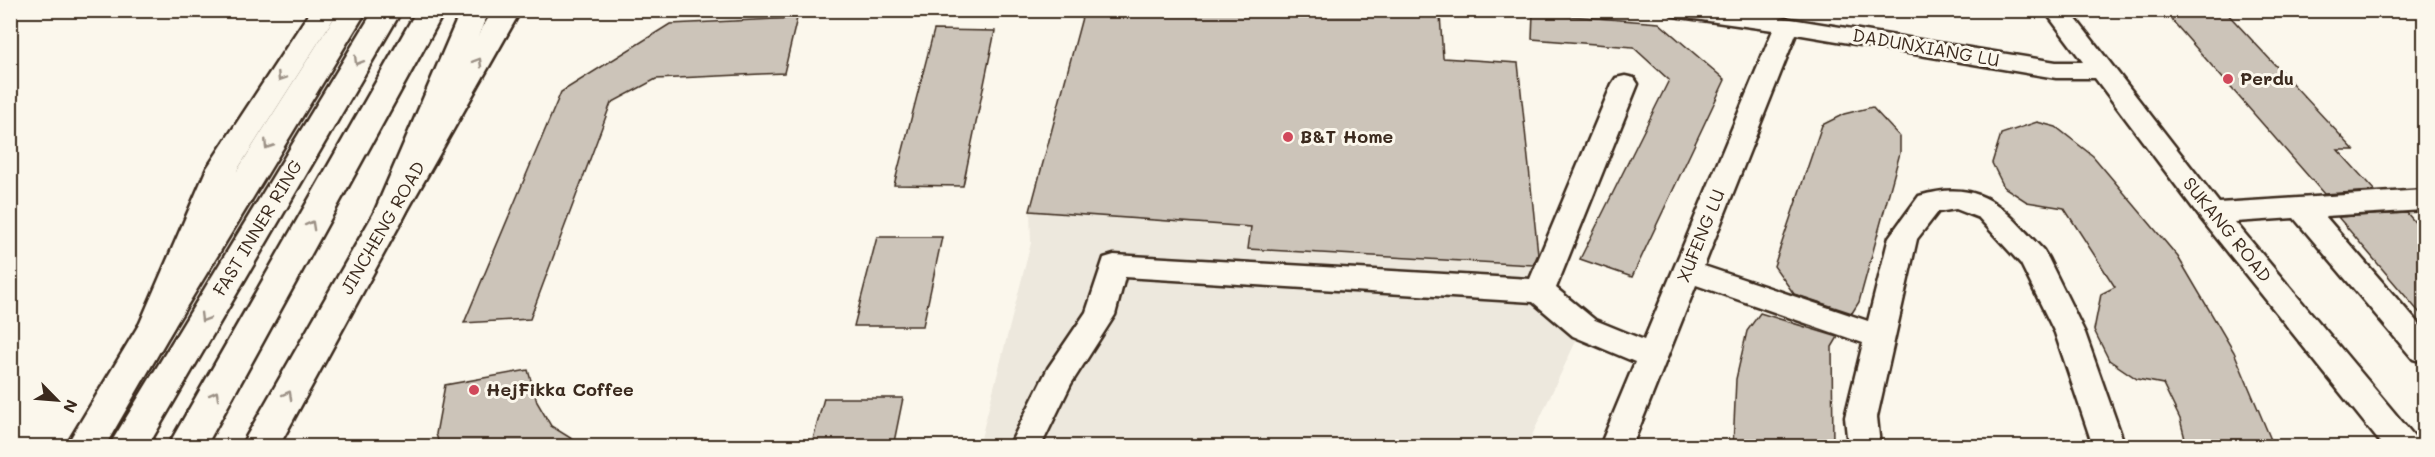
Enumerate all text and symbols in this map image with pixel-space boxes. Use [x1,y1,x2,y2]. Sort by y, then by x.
street label: DADUNXIANG LU [1851,22,2001,72]
one-way arrow [354,55,365,65]
one-way arrow [471,57,482,68]
place label: Perdu [2240,66,2294,90]
one-way arrow [277,71,289,81]
marker: Perdu [2221,72,2235,86]
place label: B&T Home [1300,124,1393,148]
marker: B&T Home [1281,130,1295,144]
one-way arrow [264,138,275,149]
street label: FAST INNER RING [207,155,307,300]
street label: JINCHENG ROAD [334,157,430,298]
street label: SUKANG ROAD [2178,172,2278,287]
street label: XUFENG LU [1671,186,1730,286]
one-way arrow [304,221,315,231]
one-way arrow [200,312,212,322]
north arrow [27,370,87,430]
place label: HejFikka Coffee [486,377,634,401]
marker: HejFikka Coffee [467,383,481,397]
one-way arrow [208,391,219,402]
one-way arrow [281,391,292,402]
text: N [59,397,83,416]

